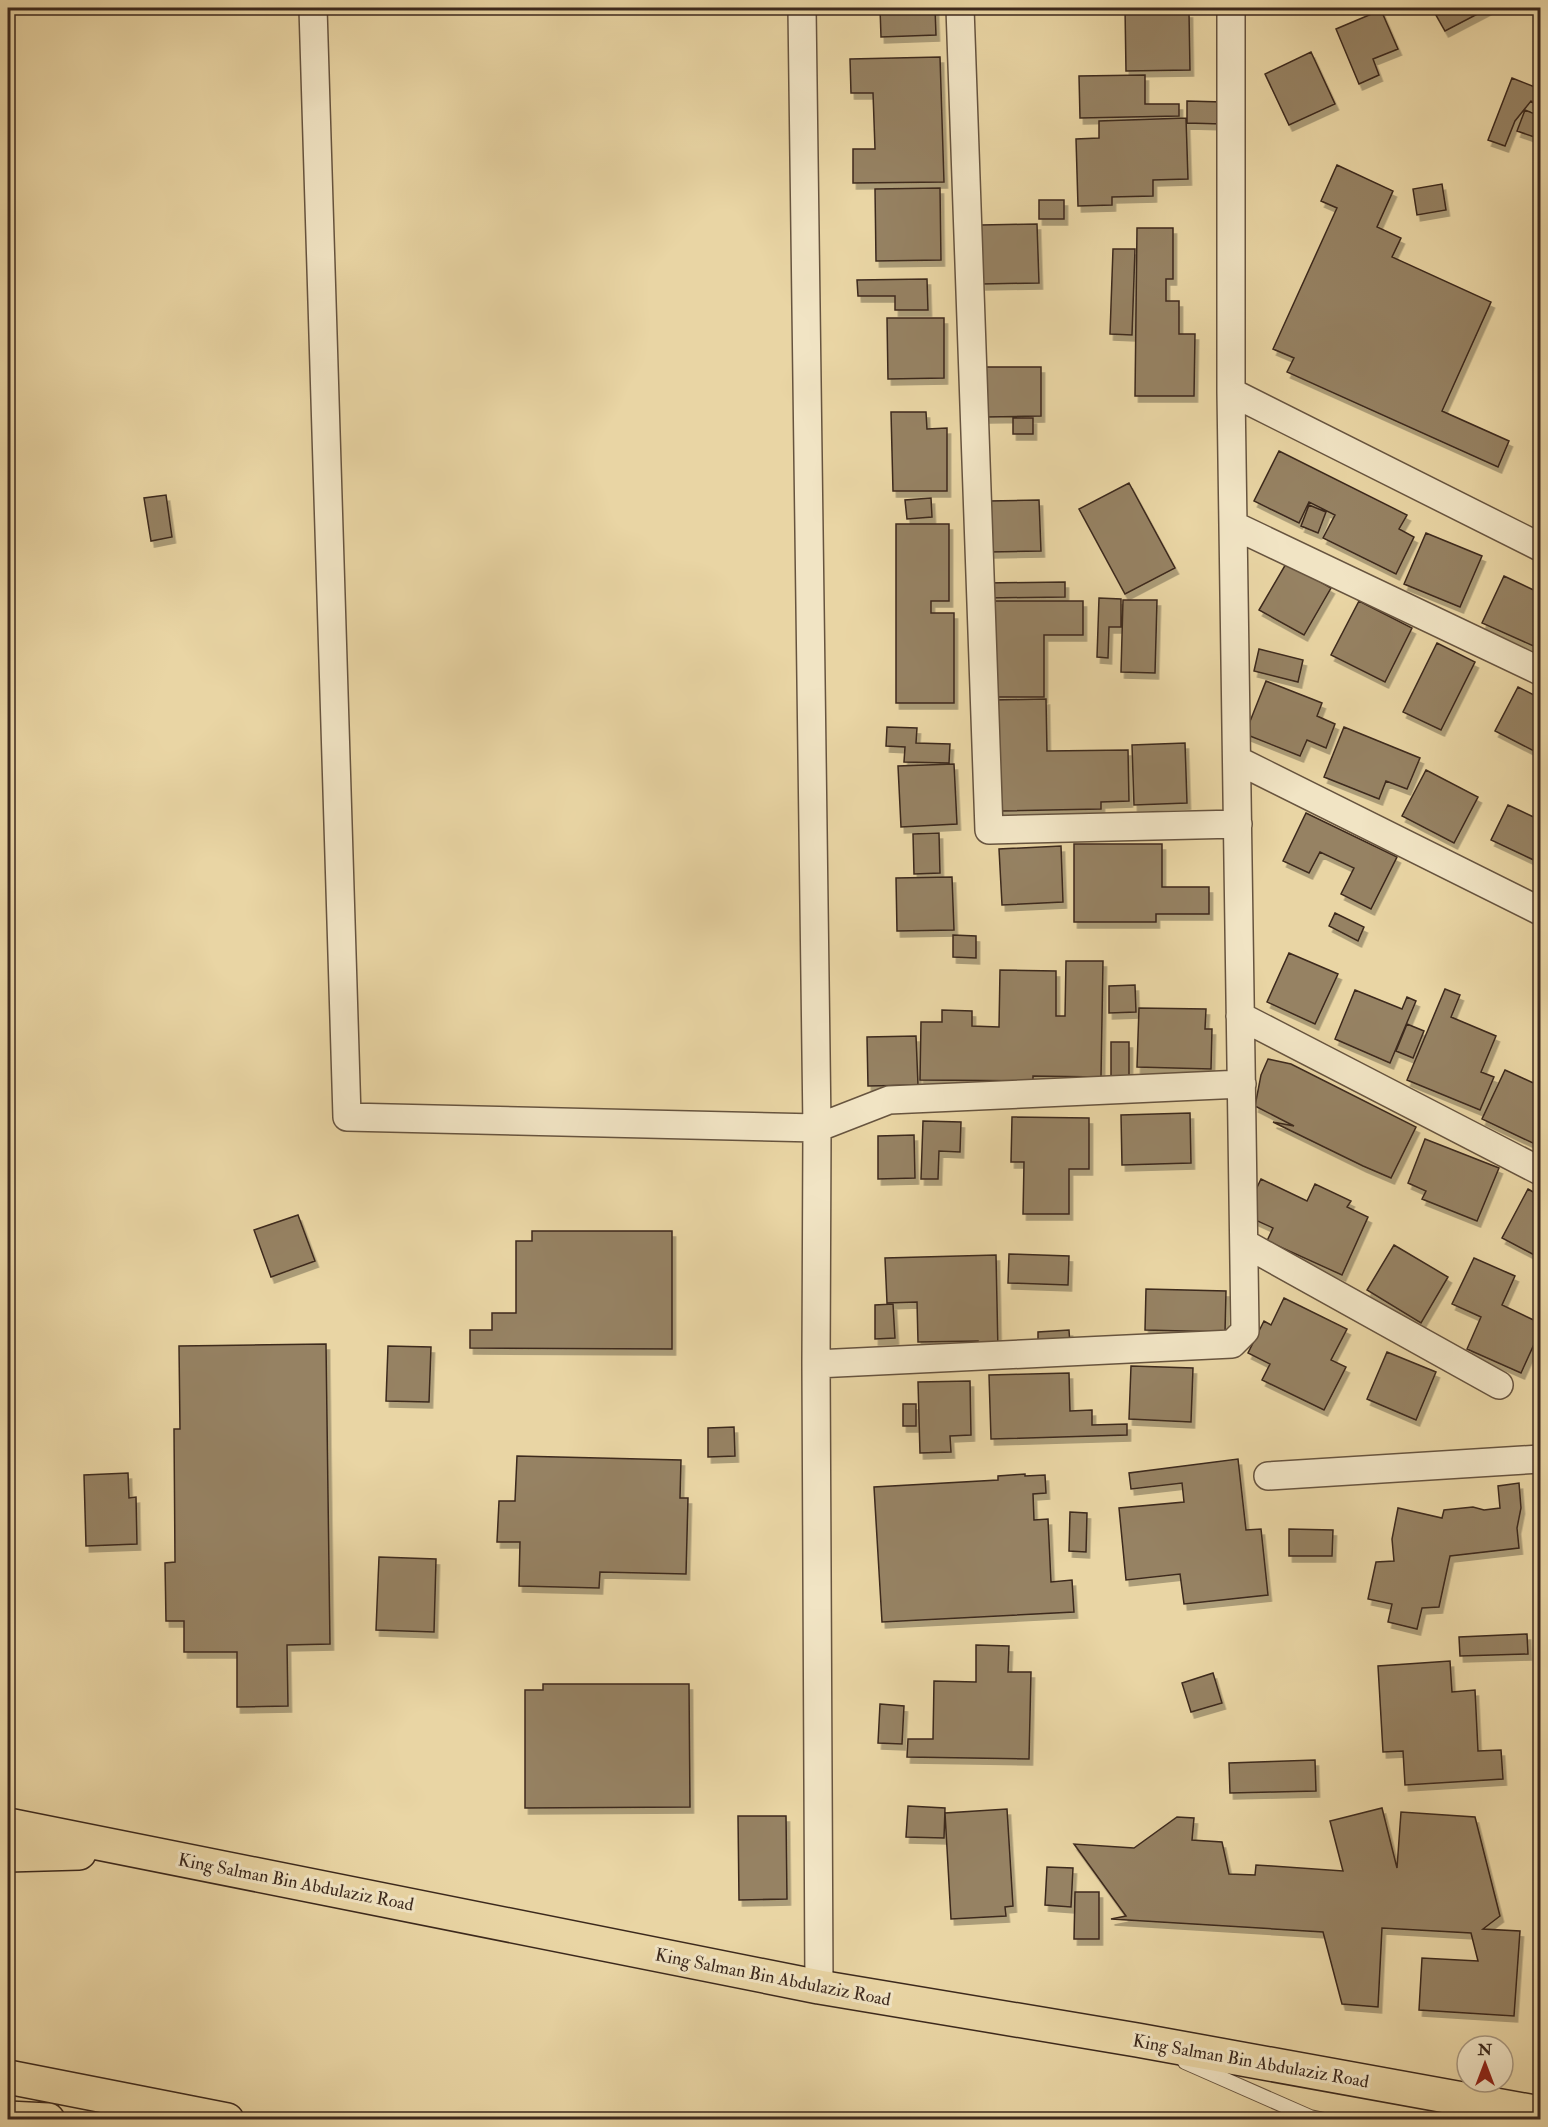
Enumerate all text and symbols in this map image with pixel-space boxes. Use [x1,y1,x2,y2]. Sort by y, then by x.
street label: King Salman Bin Abdulaziz Road [176,1848,416,1917]
street label: King Salman Bin Abdulaziz Road [653,1943,893,2012]
street label: King Salman Bin Abdulaziz Road [1131,2029,1371,2094]
north arrow [1455,2034,1515,2094]
text: N [1477,2040,1493,2060]

